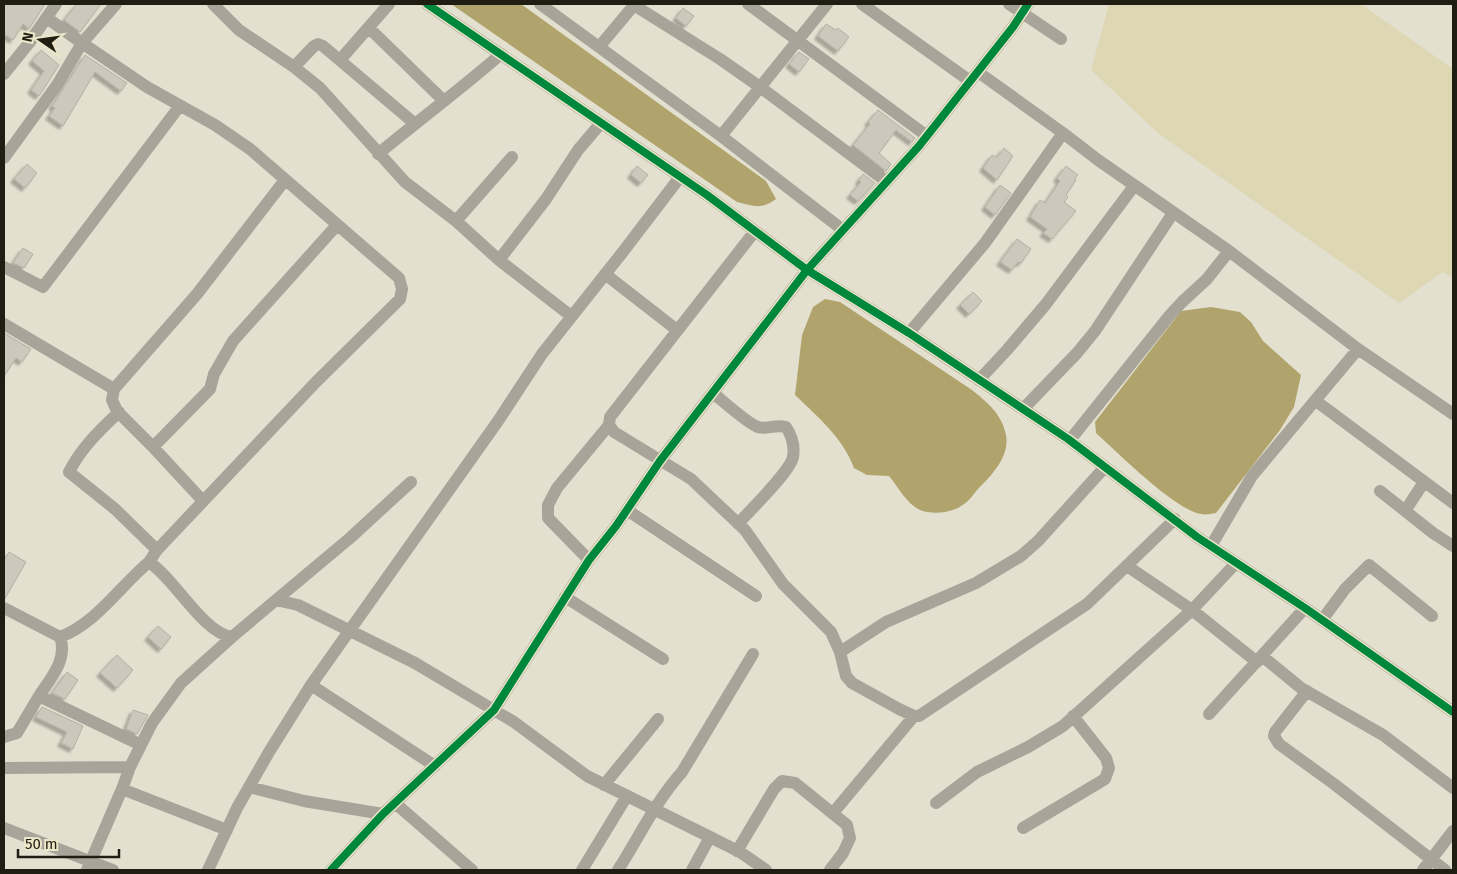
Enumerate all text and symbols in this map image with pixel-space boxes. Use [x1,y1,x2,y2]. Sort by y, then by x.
north arrow [15,15,65,65]
text: N [18,31,37,44]
scale bar [18,826,119,858]
text: 50 m [25,835,58,853]

